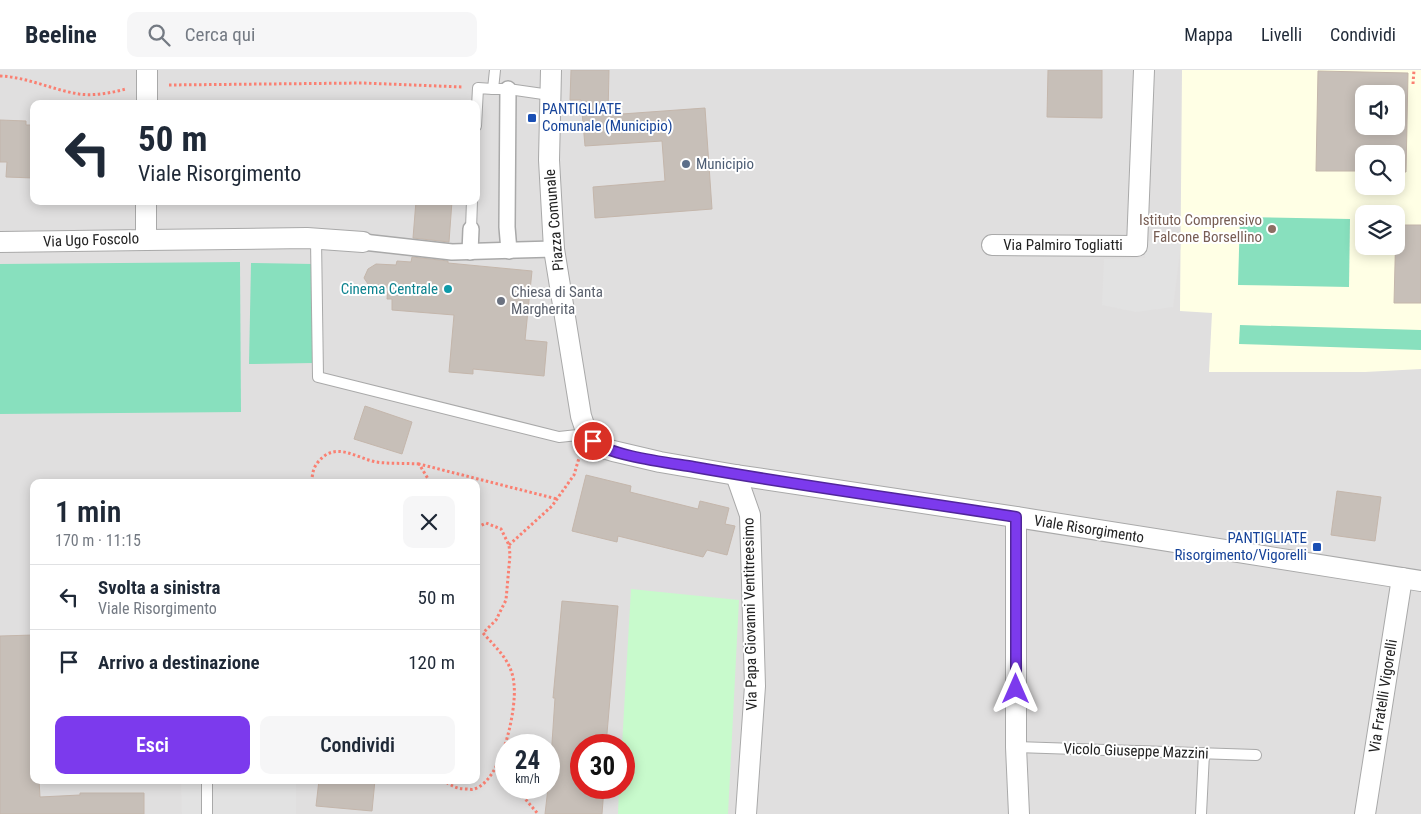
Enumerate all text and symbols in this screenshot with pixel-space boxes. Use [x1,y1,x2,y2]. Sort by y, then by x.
search box [127,12,477,57]
text: Beeline [25,21,97,49]
icon: search [145,21,173,49]
text: Cerca qui [185,23,255,46]
text: Mappa [1184,24,1233,45]
text: Livelli [1261,24,1302,45]
text: Condividi [1330,24,1396,45]
map controls [1355,85,1405,255]
button: sound [1355,85,1405,135]
place label: PANTIGLIATE Comunale (Municipio) [542,100,672,135]
marker: PANTIGLIATE Comunale (Municipio) [526,112,538,124]
text: 50 m [138,119,207,160]
icon: left [55,120,120,185]
button: search [1355,145,1405,195]
place label: Municipio [696,155,754,173]
marker: Municipio [680,158,692,170]
text: Viale Risorgimento [138,161,301,186]
street label: Piazza Comunale [541,168,567,272]
button: layers [1355,205,1405,255]
place label: Istituto Comprensivo Falcone Borsellino [1139,211,1262,246]
marker: Istituto Comprensivo Falcone Borsellino [1266,223,1278,235]
street label: Via Ugo Foscolo [43,229,139,251]
street label: Via Palmiro Togliatti [1003,236,1123,254]
place label: Cinema Centrale [341,280,438,298]
marker: Cinema Centrale [442,283,454,295]
place label: Chiesa di Santa Margherita [511,283,603,318]
marker: Chiesa di Santa Margherita [495,295,507,307]
pin [572,420,614,462]
icon: arrive [579,427,607,455]
text: 1 min [55,494,121,529]
button: close [403,496,455,548]
street label: Viale Risorgimento [1033,511,1145,547]
street label: Via Papa Giovanni Ventitreesimo [739,517,761,711]
place label: PANTIGLIATE Risorgimento/Vigorelli [1174,529,1307,564]
text: 170 m · 11:15 [55,531,141,550]
marker: PANTIGLIATE Risorgimento/Vigorelli [1311,541,1323,553]
text: Svolta a sinistra [98,576,220,599]
icon: left [55,583,83,611]
text: 50 m [418,586,455,609]
text: Viale Risorgimento [98,599,217,618]
street label: Via Fratelli Vigorelli [1365,638,1401,754]
icon: arrive [55,648,83,676]
text: Arrivo a destinazione [98,651,260,674]
text: 120 m [408,651,455,674]
position arrow [989,662,1041,714]
button: Esci [55,716,250,774]
button: Condividi [260,716,455,774]
speed limit sign: 30 [570,734,635,799]
street label: Vicolo Giuseppe Mazzini [1063,739,1209,763]
text: 24 [515,746,540,775]
text: km/h [515,772,540,786]

